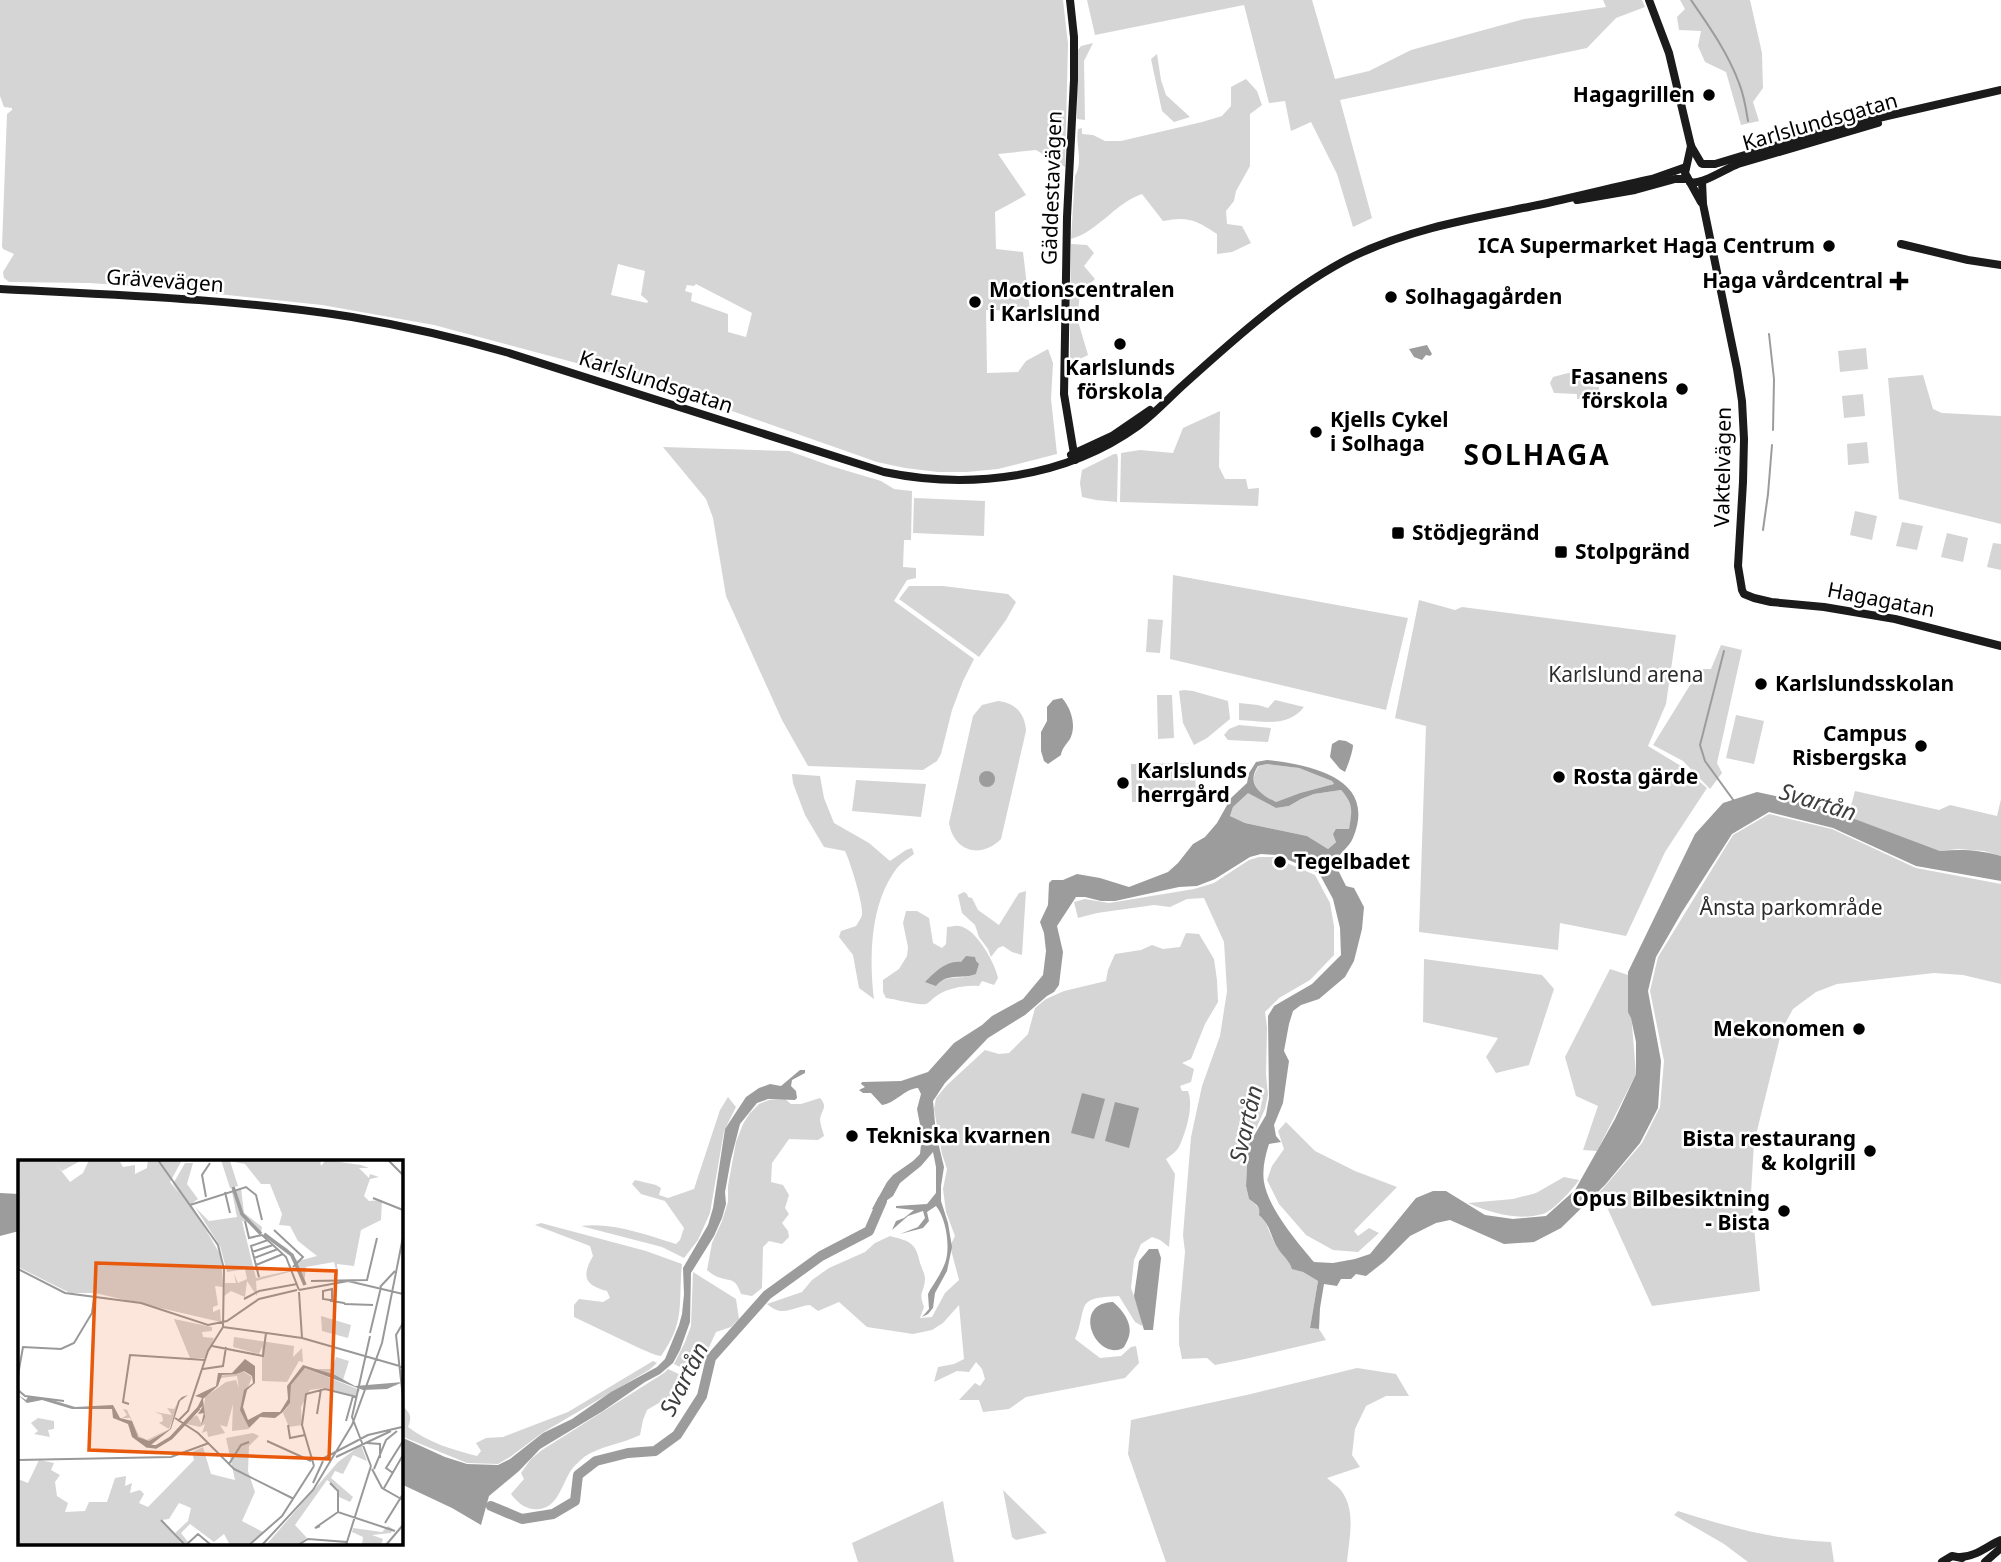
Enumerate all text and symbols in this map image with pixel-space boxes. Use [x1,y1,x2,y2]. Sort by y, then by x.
place label: Hagagrillen [1573,80,1695,108]
street label: Karlslundsgatan [1739,85,1901,157]
marker: Hagagrillen [1701,87,1717,103]
street label: Gäddestavägen [1034,110,1068,266]
place label: ICA Supermarket Haga Centrum [1478,231,1815,259]
marker: ICA Supermarket Haga Centrum [1821,238,1837,254]
street label: Grävevägen [105,262,225,298]
place label: Haga vårdcentral [1702,266,1883,294]
marker: Haga vårdcentral [1889,271,1909,291]
place label: Motionscentralen i Karlslund [989,275,1175,327]
place label: Solhagagården [1405,282,1562,310]
marker: Solhagagården [1383,289,1399,305]
marker: Motionscentralen i Karlslund [967,294,983,310]
marker: Karlslunds förskola [1112,336,1128,352]
street label: Karlslundsgatan [576,343,737,419]
place label: Karlslunds förskola [1065,353,1175,405]
place label: Fasanens förskola [1570,362,1668,414]
marker: Fasanens förskola [1674,381,1690,397]
place label: Kjells Cykel i Solhaga [1330,405,1449,457]
street label: Vaktelvägen [1707,407,1737,527]
marker: Kjells Cykel i Solhaga [1308,424,1324,440]
district label: SOLHAGA [1463,435,1611,473]
place label: Stödjegränd [1412,518,1540,546]
marker: Stödjegränd [1390,525,1406,541]
place label: Stolpgränd [1575,537,1690,565]
marker: Stolpgränd [1553,544,1569,560]
street label: Hagagatan [1825,575,1937,623]
park label: Karlslund arena [1548,660,1704,688]
place label: Karlslundsskolan [1775,669,1954,697]
marker: Karlslundsskolan [1753,676,1769,692]
place label: Campus Risbergska [1792,719,1907,771]
marker: Campus Risbergska [1913,738,1929,754]
place label: Karlslunds herrgård [1137,756,1247,808]
place label: Rosta gärde [1573,762,1698,790]
marker: Rosta gärde [1551,769,1567,785]
water label: Svartån [1776,774,1861,828]
marker: Karlslunds herrgård [1115,775,1131,791]
place label: Tegelbadet [1294,847,1410,875]
marker: Tegelbadet [1272,854,1288,870]
park label: Ånsta parkområde [1700,893,1883,921]
place label: Mekonomen [1713,1014,1845,1042]
marker: Mekonomen [1851,1021,1867,1037]
water label: Svartån [1221,1082,1269,1166]
place label: Tekniska kvarnen [866,1121,1051,1149]
place label: Bista restaurang & kolgrill [1682,1124,1856,1176]
marker: Tekniska kvarnen [844,1128,860,1144]
marker: Bista restaurang & kolgrill [1862,1143,1878,1159]
inset map [18,1160,402,1544]
place label: Opus Bilbesiktning - Bista [1572,1184,1770,1236]
marker: Opus Bilbesiktning - Bista [1776,1203,1792,1219]
water label: Svartån [651,1336,715,1421]

